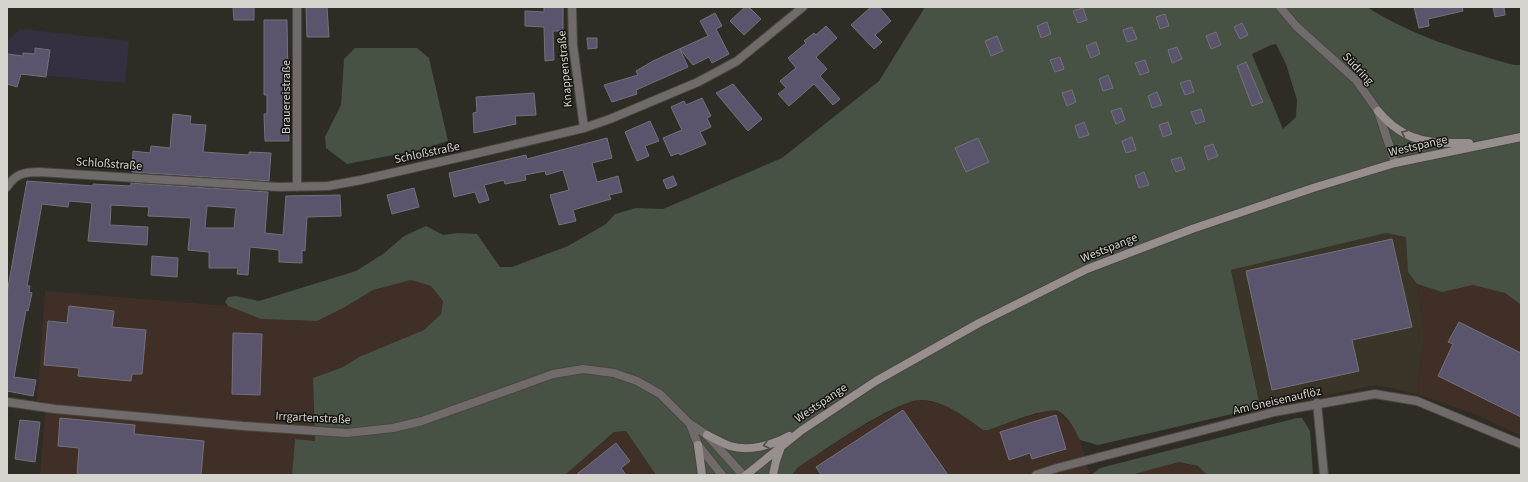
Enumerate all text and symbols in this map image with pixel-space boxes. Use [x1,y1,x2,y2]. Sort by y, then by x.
street label: Knappenstraße [553,30,577,108]
street label: Südring [1338,49,1378,89]
street label: Brauereistraße [278,60,295,134]
one-way arrow [1401,130,1408,138]
street label: Westspange [1387,131,1449,161]
street label: Schloßstraße [393,138,461,168]
street label: Schloßstraße [75,153,143,175]
street label: Westspange [1078,229,1140,267]
street label: Westspange [791,379,851,427]
street label: Am Gneisenauflöz [1231,383,1323,419]
street label: Irrgartenstraße [275,408,351,428]
one-way arrow [763,440,769,448]

